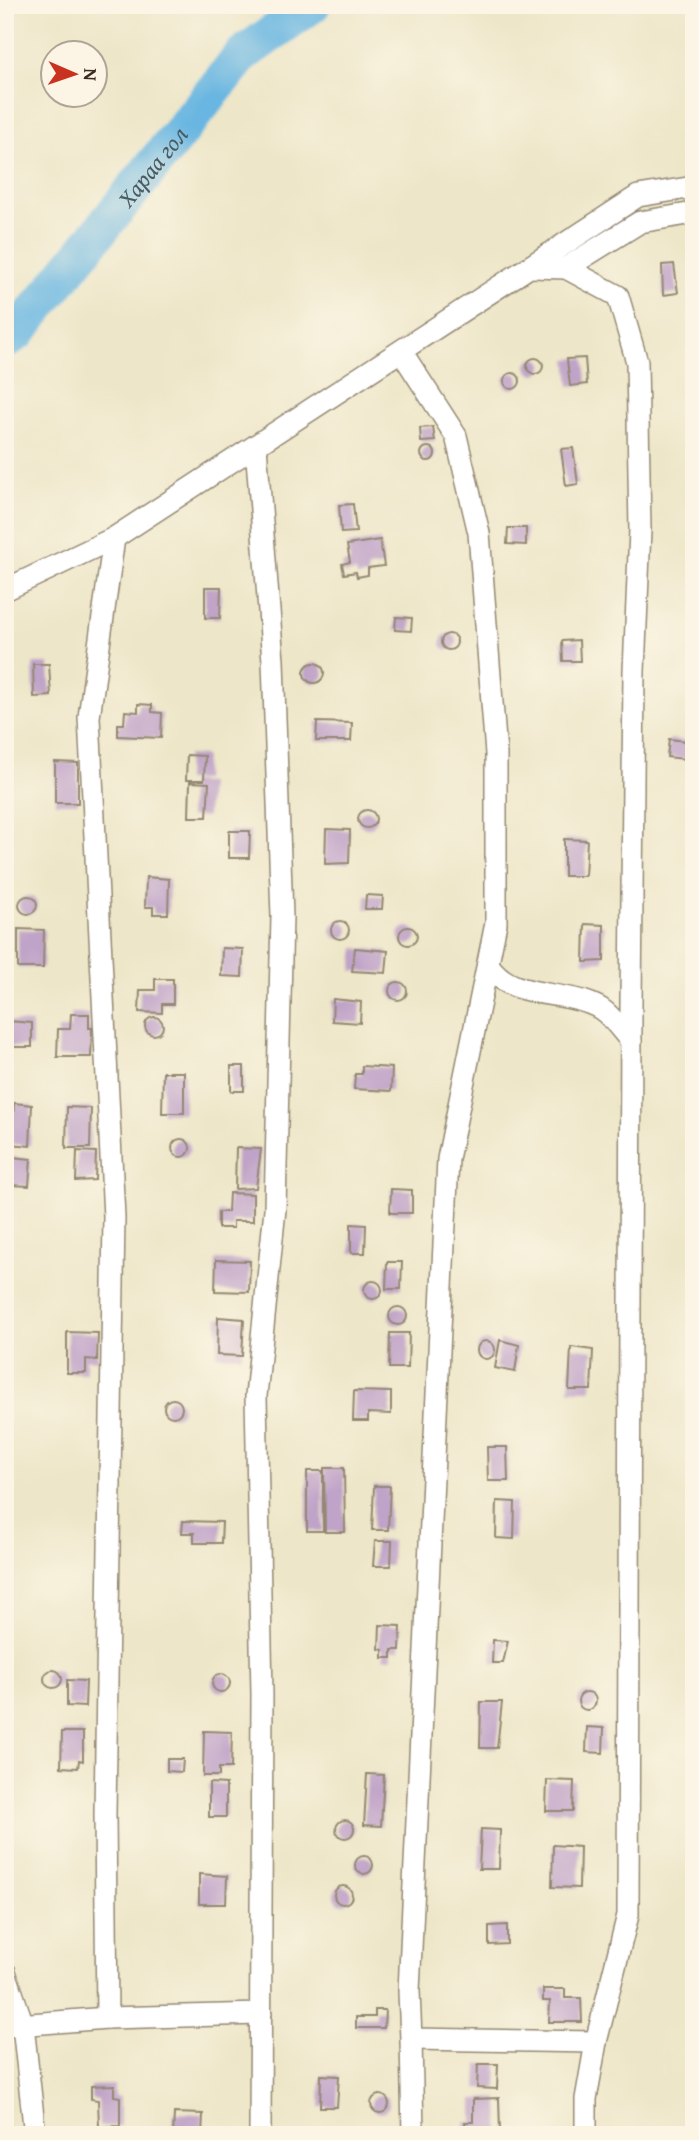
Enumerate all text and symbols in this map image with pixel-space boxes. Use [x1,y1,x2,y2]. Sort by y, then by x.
north arrow [38,38,108,108]
text: N [77,68,105,82]
water label: Хараа гол [108,118,196,215]

